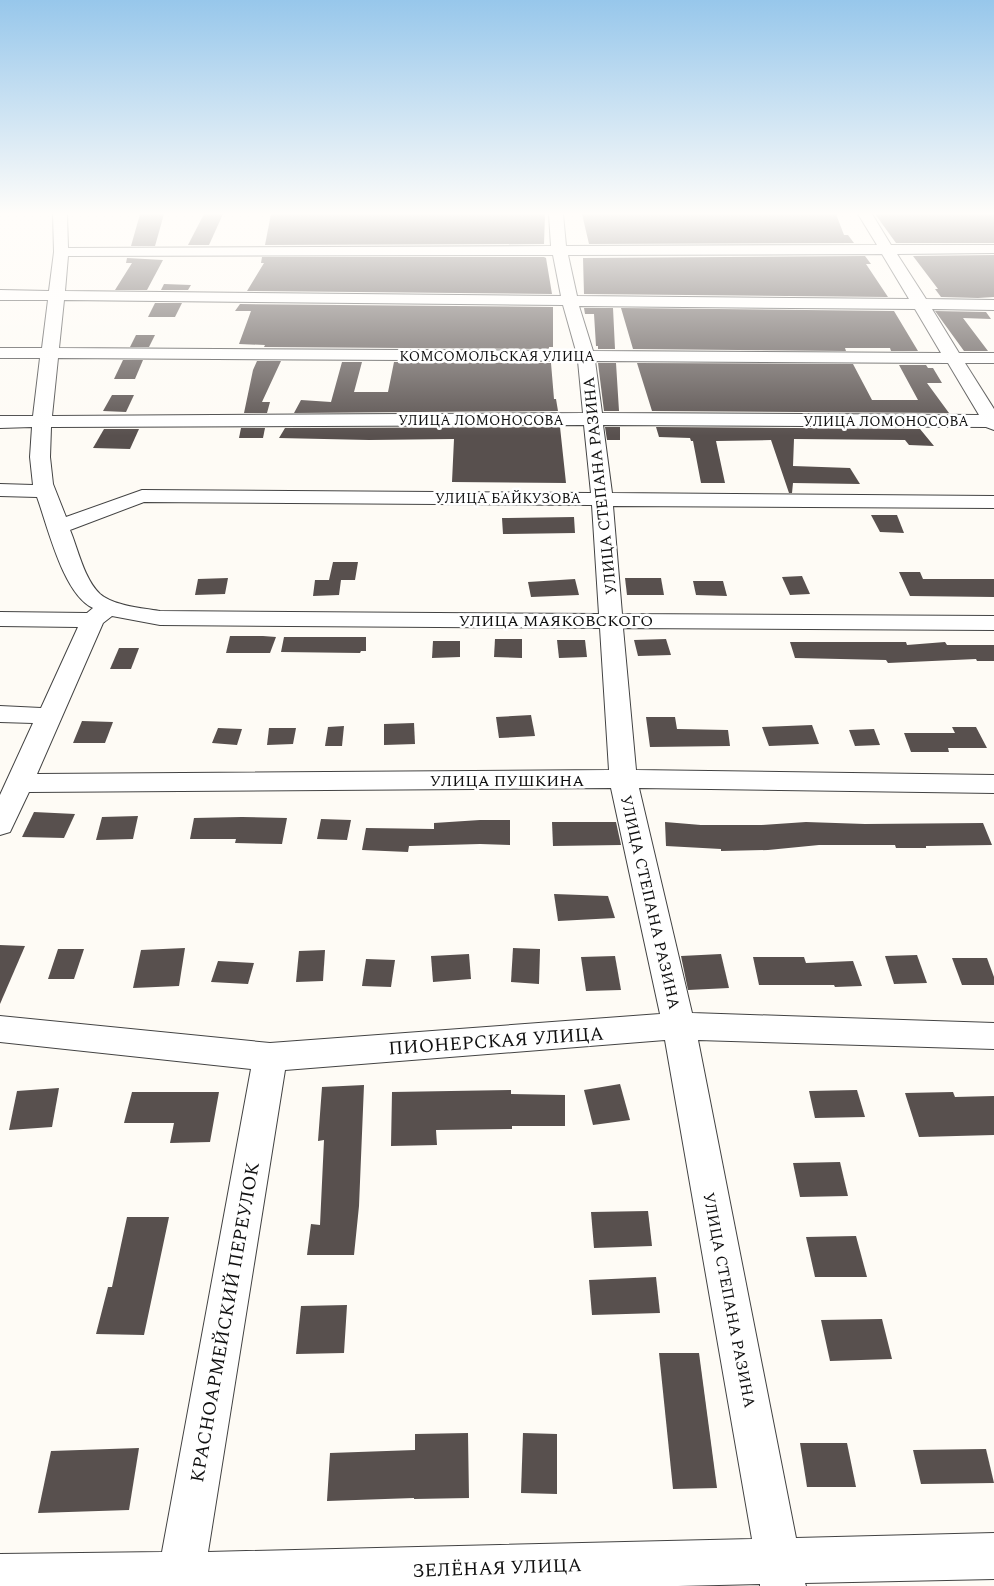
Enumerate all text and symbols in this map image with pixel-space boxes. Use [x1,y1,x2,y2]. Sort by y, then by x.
street label: КОМСОМОЛЬСКАЯ УЛИЦА [399,346,595,367]
street label: УЛИЦА СТЕПАНА РАЗИНА [577,376,623,596]
street label: УЛИЦА ЛОМОНОСОВА [398,410,564,431]
street label: УЛИЦА ЛОМОНОСОВА [803,411,969,432]
street label: УЛИЦА БАЙКУЗОВА [435,488,582,509]
street label: УЛИЦА МАЯКОВСКОГО [459,609,653,633]
street label: УЛИЦА ПУШКИНА [430,769,584,793]
street label: УЛИЦА СТЕПАНА РАЗИНА [614,793,686,1012]
street label: ПИОНЕРСКАЯ УЛИЦА [387,1020,605,1063]
street label: КРАСНОАРМЕЙСКИЙ ПЕРЕУЛОК [183,1159,268,1485]
street label: УЛИЦА СТЕПАНА РАЗИНА [696,1190,762,1410]
street label: ЗЕЛЁНАЯ УЛИЦА [412,1551,582,1586]

